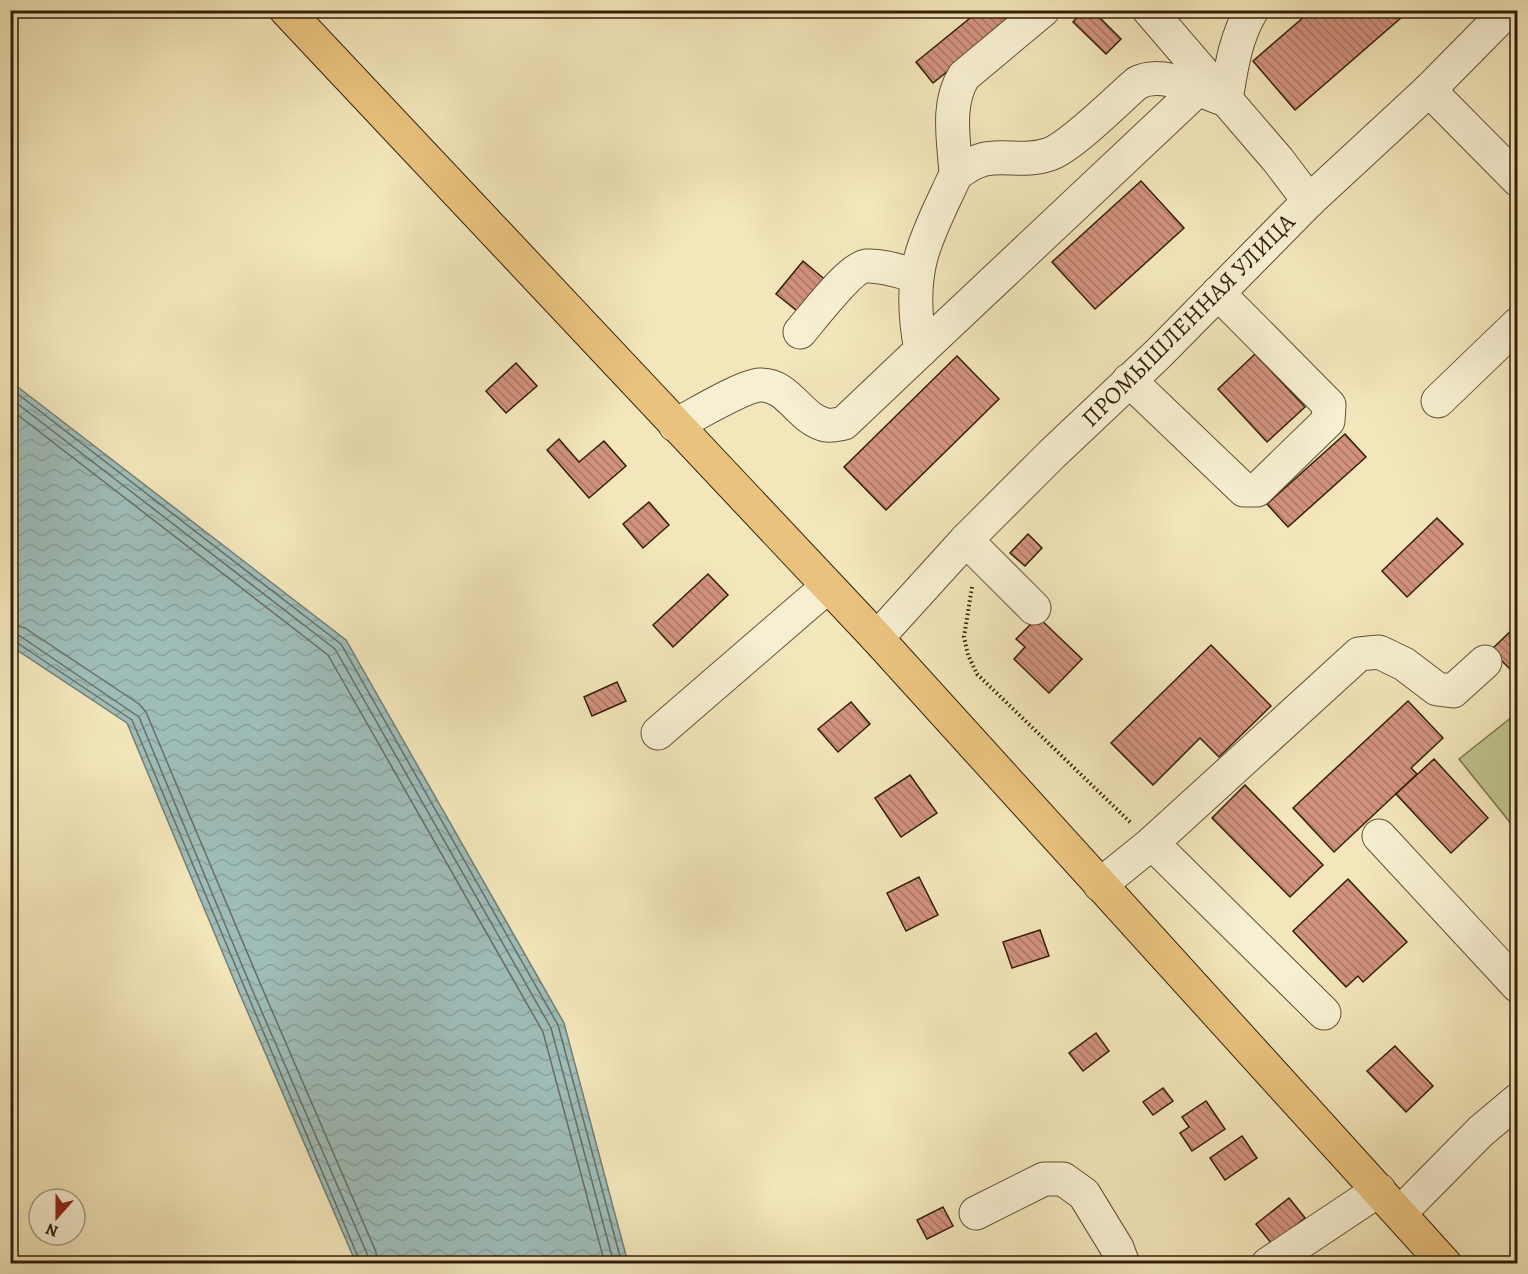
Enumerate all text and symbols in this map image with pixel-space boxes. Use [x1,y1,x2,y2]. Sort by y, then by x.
street label: ПРОМЫШЛЕННАЯ УЛИЦА [1074,205,1303,434]
north arrow [27,1187,87,1247]
text: N [42,1218,61,1242]

